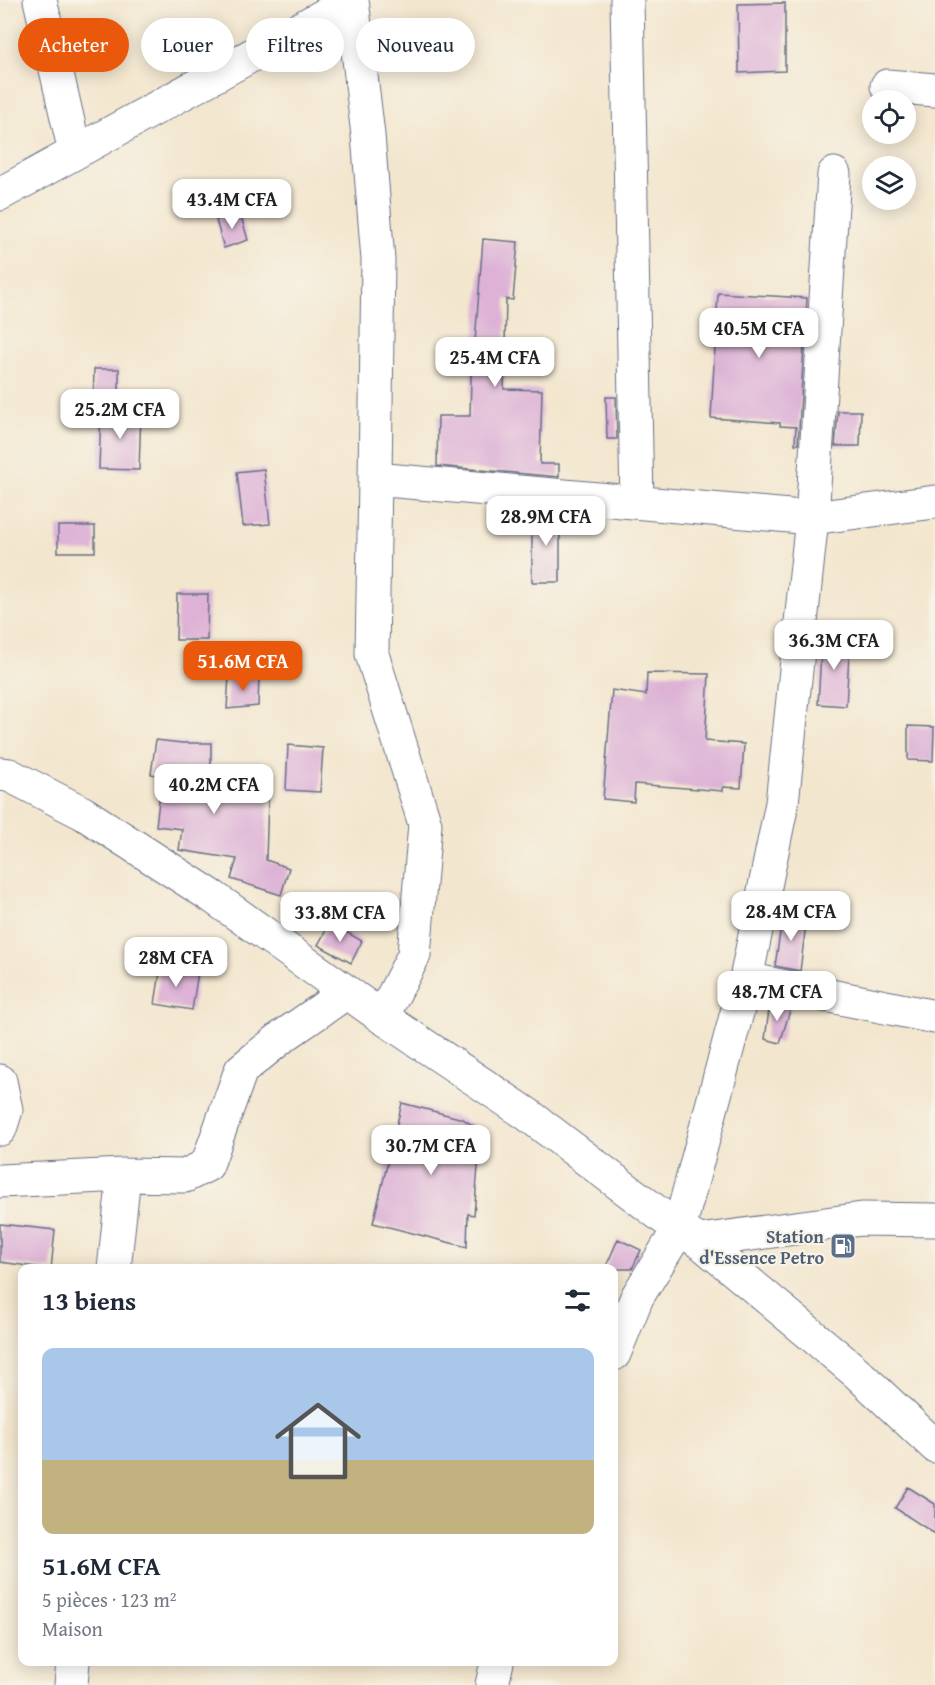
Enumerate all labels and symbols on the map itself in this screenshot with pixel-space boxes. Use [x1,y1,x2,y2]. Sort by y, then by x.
pin: 43.4M CFA [163,179,301,230]
pin: 40.5M CFA [690,308,828,359]
pin: 25.4M CFA [426,337,564,388]
pin: 25.2M CFA [51,389,189,440]
pin: 28.9M CFA [477,496,615,547]
pin: 36.3M CFA [765,620,903,671]
pin: 51.6M CFA [174,641,312,692]
pin: 40.2M CFA [145,764,283,815]
pin: 28.4M CFA [722,891,860,942]
pin: 33.8M CFA [271,892,409,943]
pin: 28M CFA [121,937,231,988]
pin: 48.7M CFA [708,971,846,1022]
pin: 30.7M CFA [362,1125,500,1176]
place label: Station d'Essence Petro [699,1223,824,1271]
fuel station icon: Station d'Essence Petro [828,1231,858,1261]

